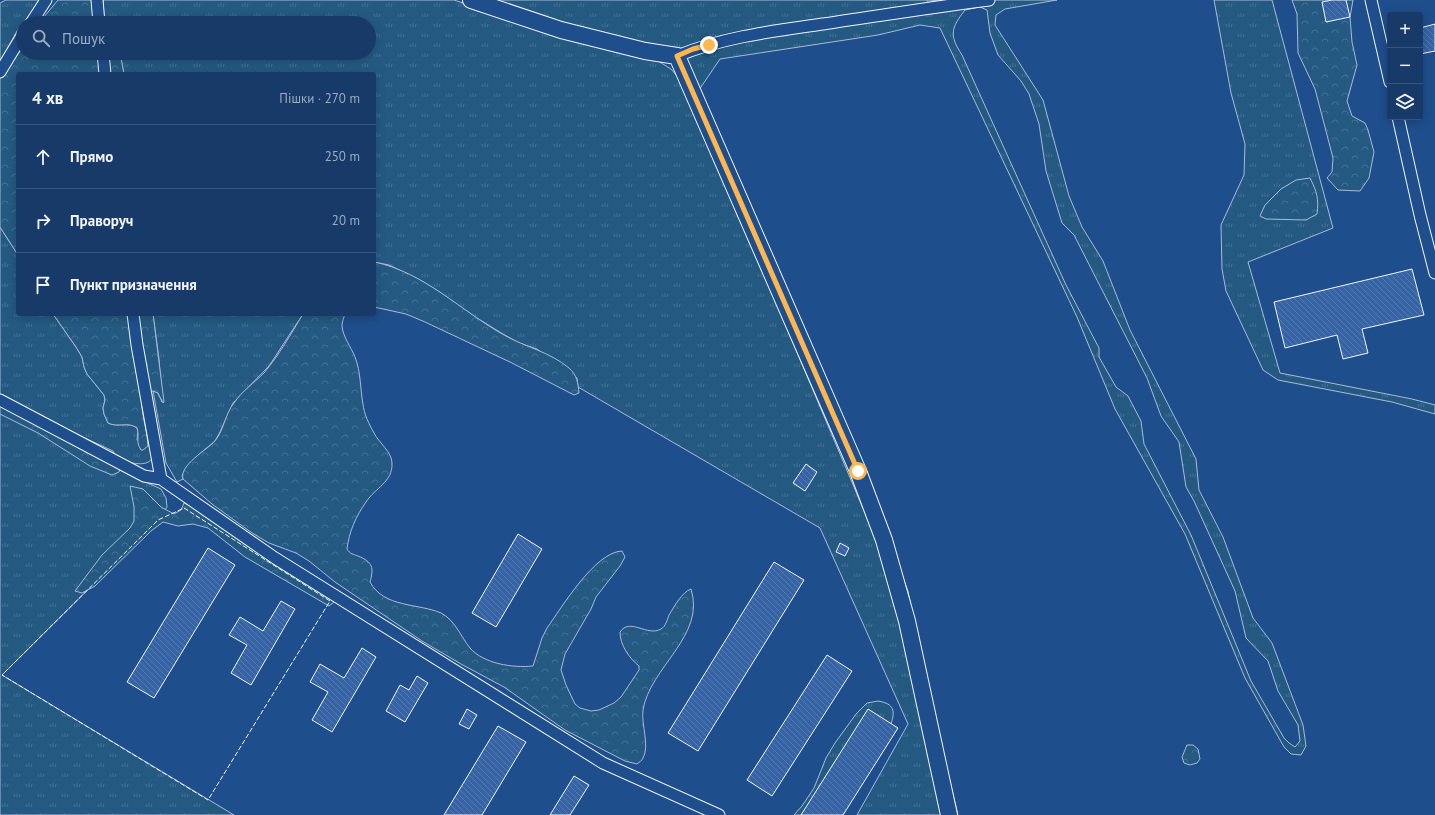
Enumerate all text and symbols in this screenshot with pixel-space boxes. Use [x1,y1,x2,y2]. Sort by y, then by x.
map controls [1387,12,1423,120]
button: + [1387,12,1423,48]
search box [16,16,376,60]
icon: search [30,27,52,49]
text: Пошук [62,29,105,48]
route end [700,36,718,54]
button: − [1387,48,1423,84]
button: layers [1387,84,1423,120]
text: 4 хв [32,87,63,109]
text: Пішки · 270 m [279,90,360,107]
icon: ahead [32,146,54,168]
text: Прямо [70,147,113,166]
text: 250 m [325,148,360,165]
icon: right [32,210,54,232]
text: Праворуч [70,211,133,230]
text: 20 m [332,212,360,229]
icon: arrive [32,274,54,296]
text: Пункт призначення [70,275,197,294]
route start [849,462,867,480]

